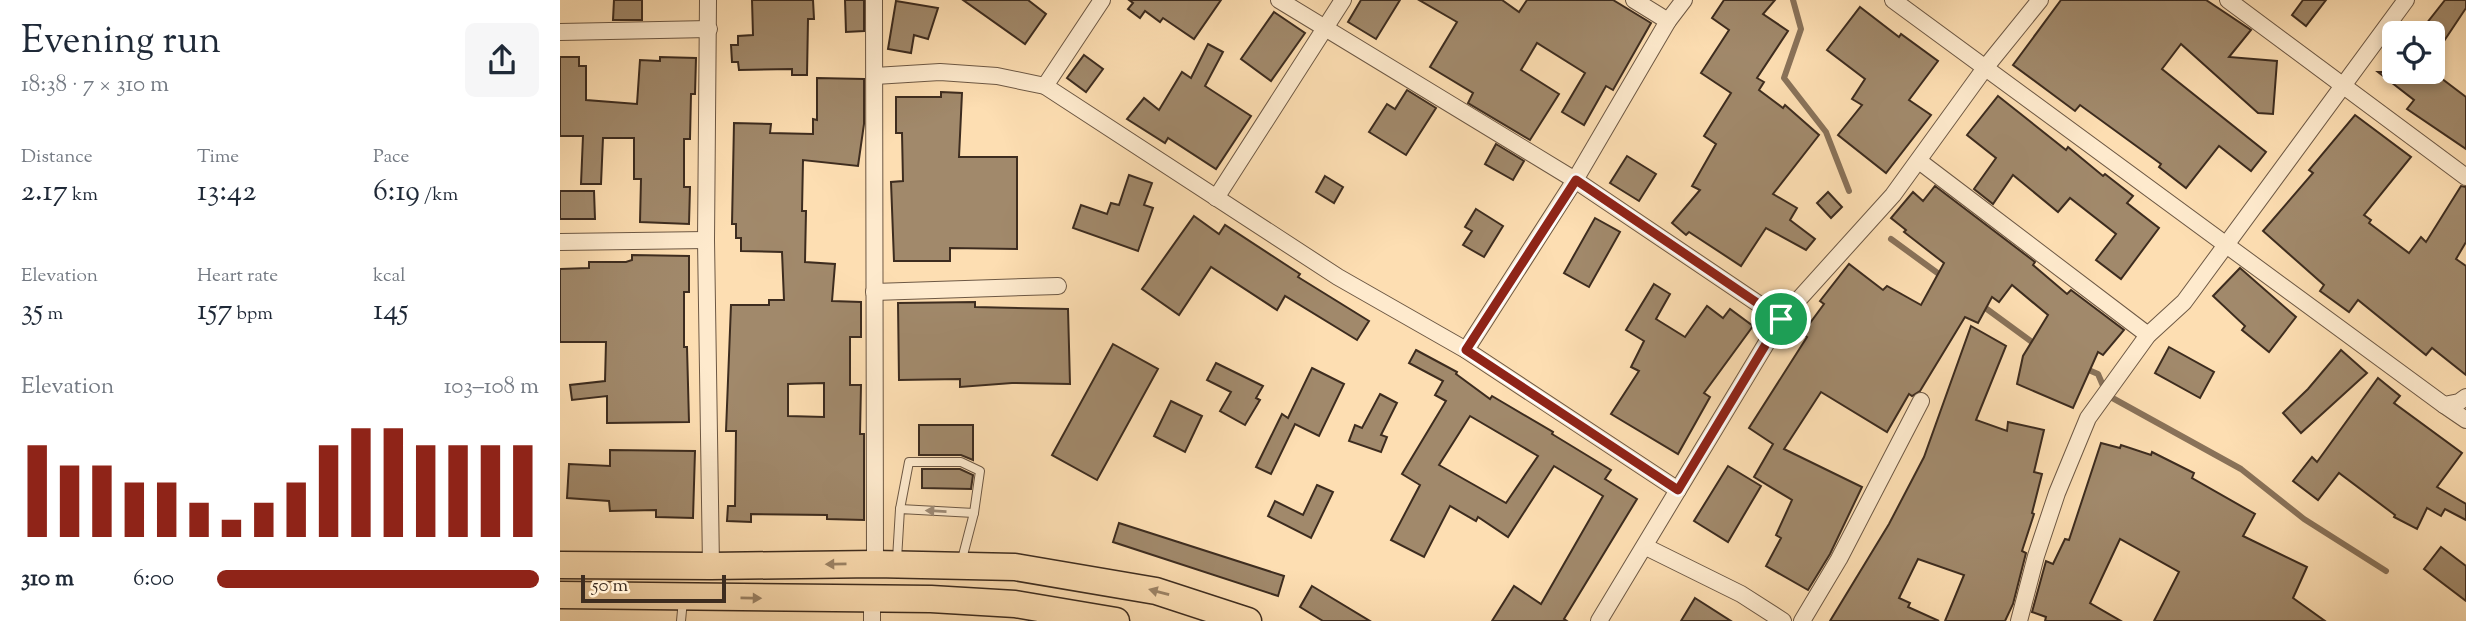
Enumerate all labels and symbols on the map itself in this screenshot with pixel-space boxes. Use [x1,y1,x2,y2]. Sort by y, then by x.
pin [1751,289,1811,349]
one-way arrow [925,505,947,516]
one-way arrow [825,559,847,570]
scale bar [581,572,726,604]
one-way arrow [1149,587,1170,597]
one-way arrow [740,592,762,603]

